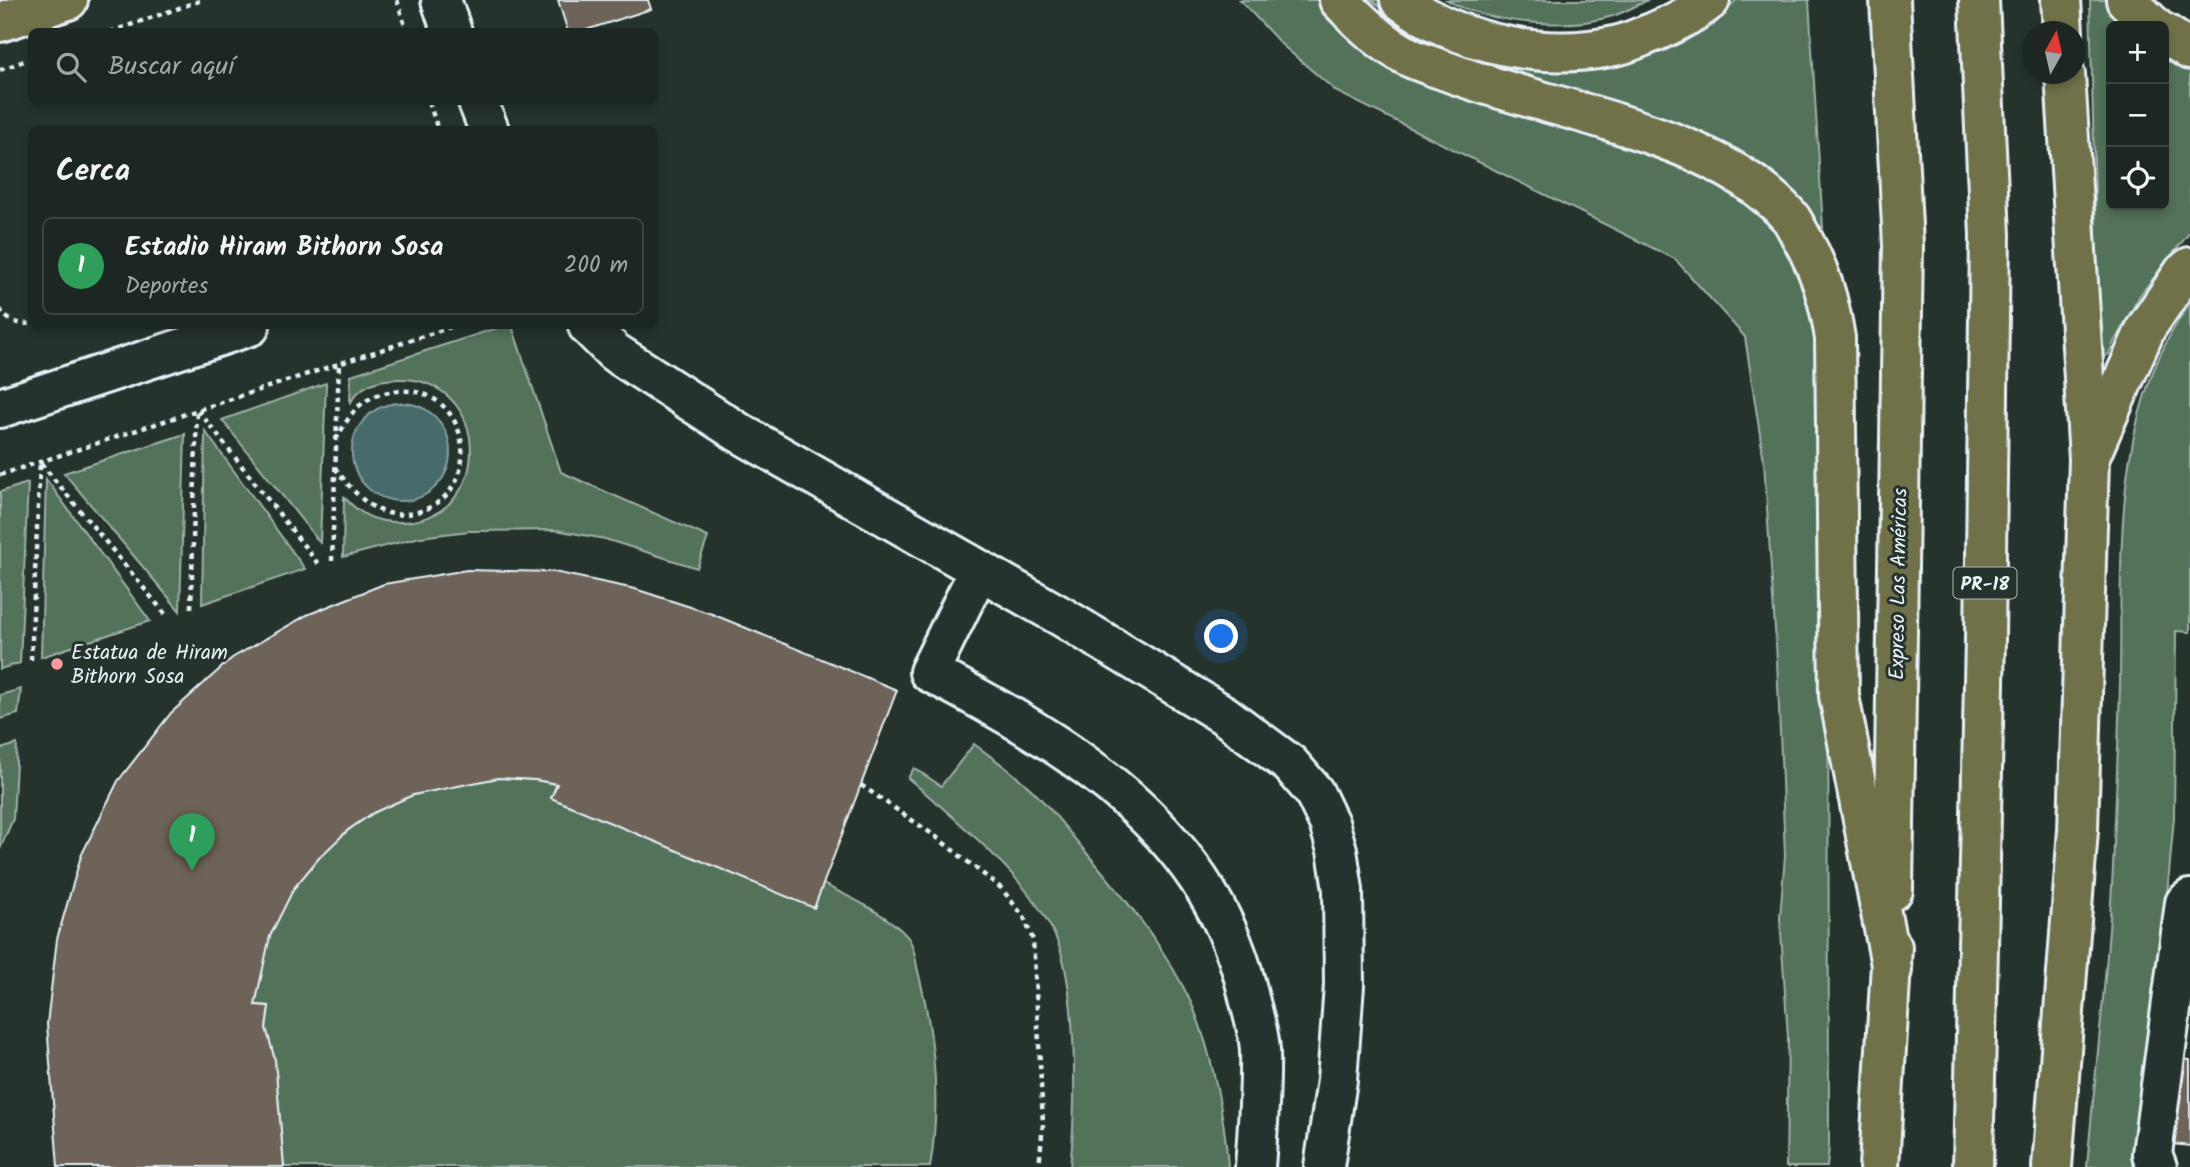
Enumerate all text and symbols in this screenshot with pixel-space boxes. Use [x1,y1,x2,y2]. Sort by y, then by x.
north arrow [2022,21,2085,84]
map controls [2106,21,2169,210]
button: + [2106,21,2169,84]
search box [28,28,658,105]
text: Buscar aquí [108,46,234,88]
icon: search [52,48,90,86]
button: − [2106,84,2169,147]
button: locate [2106,147,2169,210]
text: Cerca [56,148,130,196]
text: Estadio Hiram Bithorn Sosa [125,227,443,269]
text: 1 [78,248,84,284]
text: 200 m [564,248,628,284]
text: Deportes [125,269,208,305]
street label: Expreso Las Américas [1881,488,1918,680]
road number: PR-18 [1954,568,2016,598]
your location [1204,619,1238,653]
place label: Estatua de Hiram Bithorn Sosa [71,637,228,694]
marker: Estatua de Hiram Bithorn Sosa [49,656,65,672]
pin: 1 [169,813,215,871]

